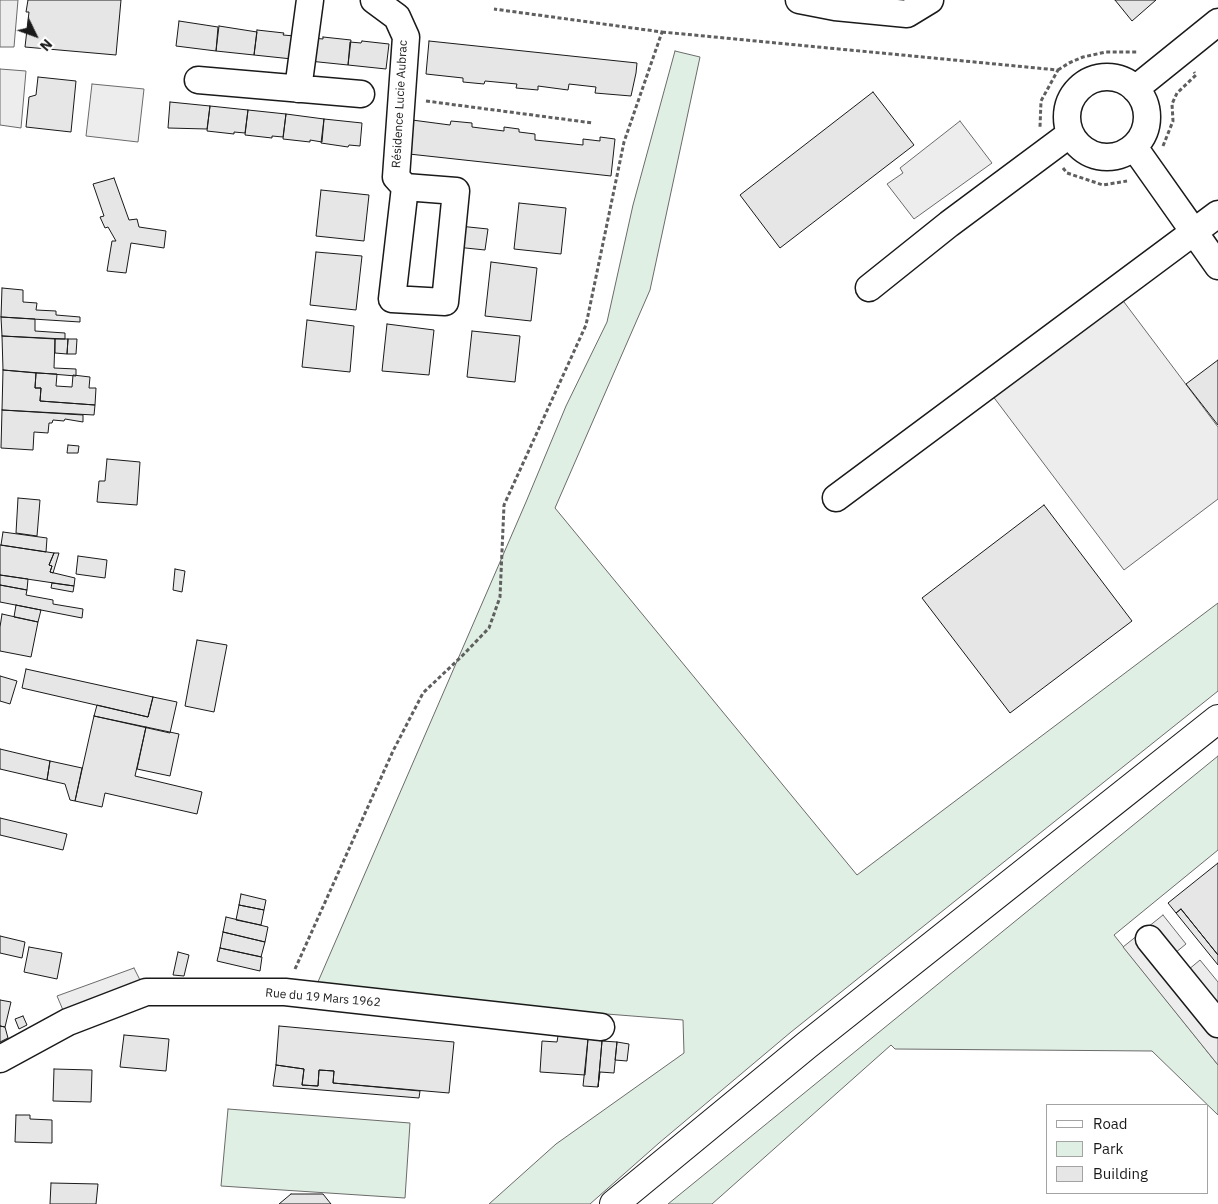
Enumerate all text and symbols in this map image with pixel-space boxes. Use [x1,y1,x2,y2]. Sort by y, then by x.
north arrow [10,10,60,60]
text: N [36,35,56,55]
street label: Résidence Lucie Aubrac [389,40,411,168]
street label: Rue du 19 Mars 1962 [265,986,381,1010]
legend [1046,1104,1208,1194]
text: Road [1093,1114,1128,1133]
text: Park [1093,1139,1123,1158]
text: Building [1093,1164,1148,1183]

